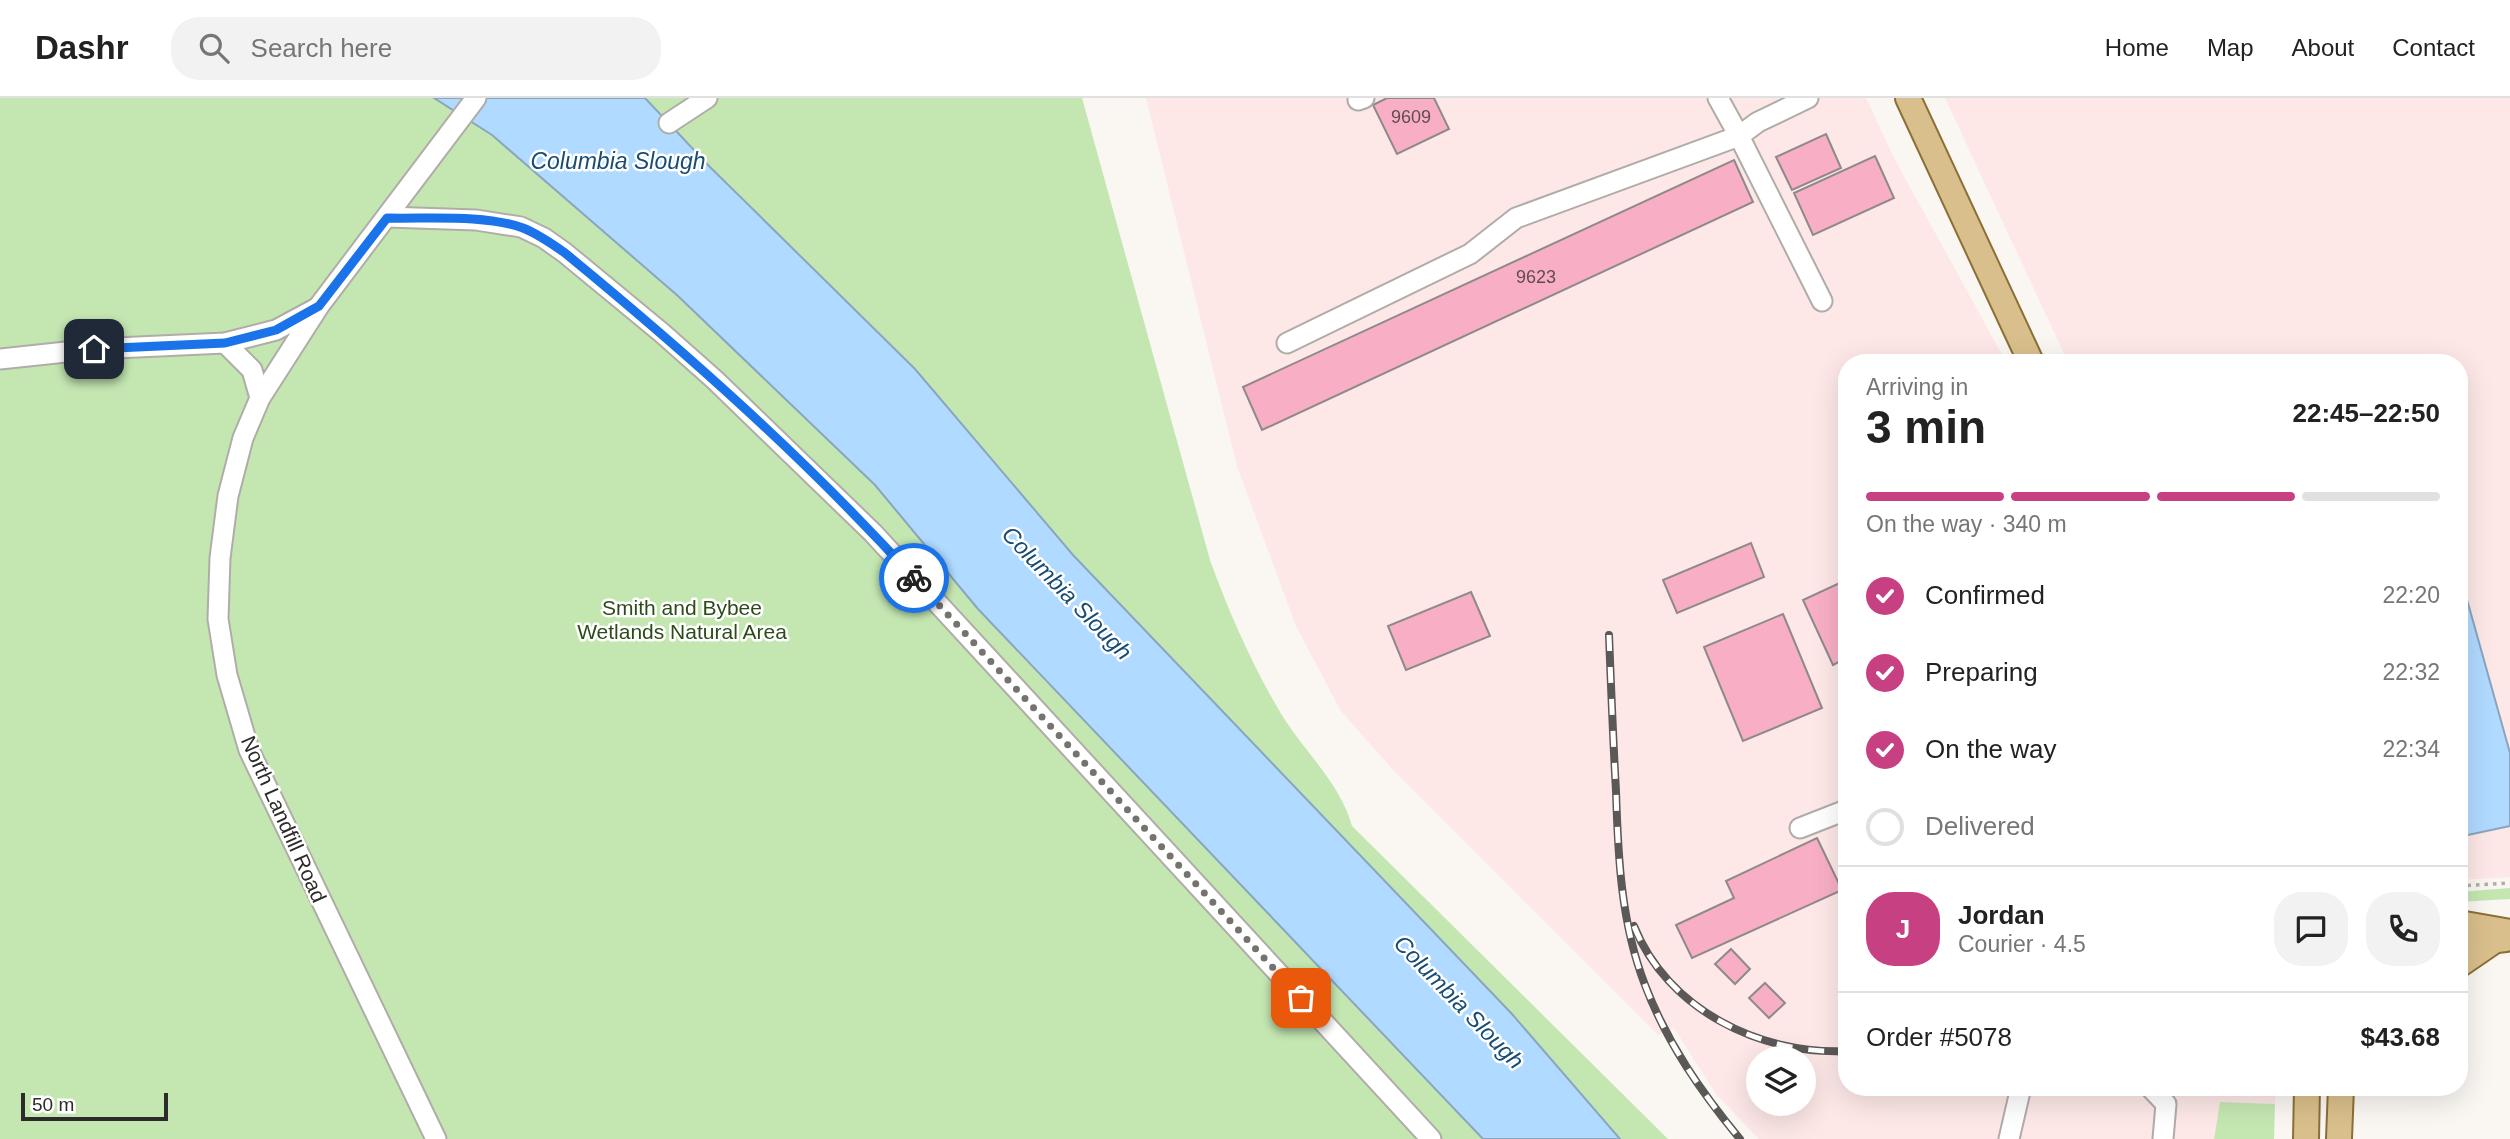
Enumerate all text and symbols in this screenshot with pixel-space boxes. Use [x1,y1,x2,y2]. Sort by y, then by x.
search box [171,17,661,80]
text: Dashr [35,29,129,66]
icon: search [195,29,233,67]
text: Search here [251,33,392,63]
text: Home [2105,34,2169,61]
text: Map [2207,34,2254,61]
text: About [2292,34,2354,61]
text: Contact [2392,34,2475,61]
house number: 9609 [1391,107,1431,127]
water label: Columbia Slough [530,148,706,174]
house number: 9623 [1516,267,1556,287]
pin [64,319,124,379]
icon: home [75,330,113,368]
text: Arriving in [1866,374,1968,400]
text: 22:45–22:50 [2293,398,2440,428]
text: 3 min [1866,401,1986,453]
text: On the way · 340 m [1866,511,2067,537]
water label: Columbia Slough [997,521,1137,665]
courier [879,543,949,613]
icon: bike [895,559,933,597]
icon: check [1866,577,1904,615]
text: Confirmed [1925,580,2045,610]
text: 22:20 [2382,582,2440,608]
park label: Smith and Bybee Wetlands Natural Area [577,596,787,643]
icon: check [1866,654,1904,692]
text: Preparing [1925,657,2038,687]
text: 22:32 [2382,659,2440,685]
icon: check [1866,731,1904,769]
street label: North Landfill Road [237,732,331,906]
text: On the way [1925,734,2057,764]
text: 22:34 [2382,736,2440,762]
text: Delivered [1925,811,2035,841]
button: chat [2274,892,2348,966]
button: phone [2366,892,2440,966]
text: Jordan [1958,900,2045,930]
text: J [1896,914,1910,944]
water label: Columbia Slough [1389,930,1529,1074]
text: Courier · 4.5 [1958,931,2086,957]
pin [1271,968,1331,1028]
icon: bag [1282,979,1320,1017]
text: Order #5078 [1866,1022,2012,1052]
text: $43.68 [2360,1022,2440,1052]
map controls [1746,1046,1816,1116]
button: layers [1746,1046,1816,1116]
scale bar [21,1090,168,1122]
text: 50 m [32,1094,74,1115]

